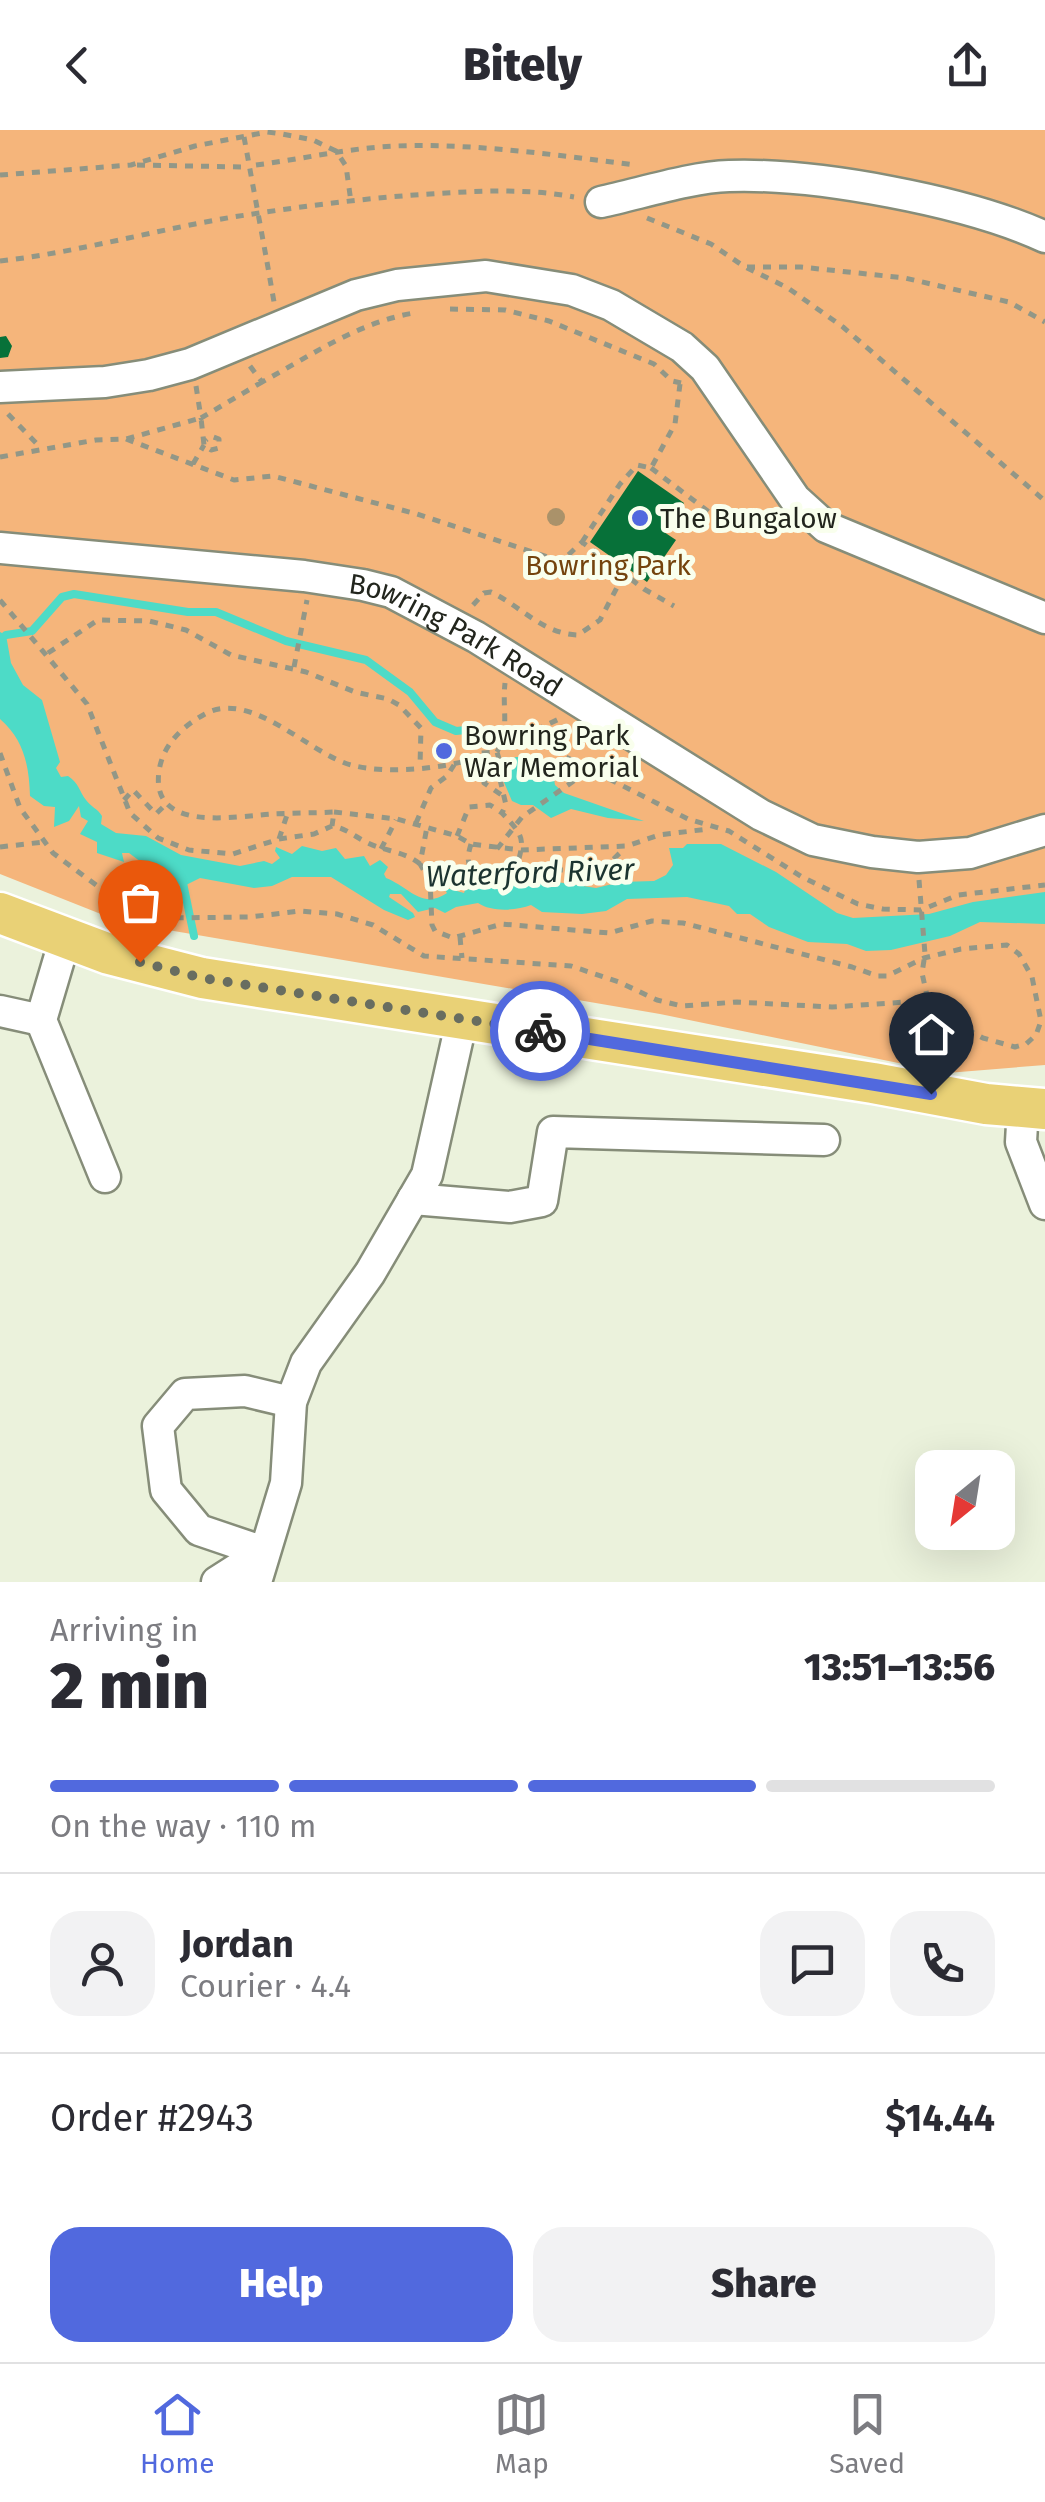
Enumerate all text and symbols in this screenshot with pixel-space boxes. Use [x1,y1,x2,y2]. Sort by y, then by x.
icon: back [50,38,105,93]
text: Bitely [463,38,582,92]
icon: share [940,38,995,93]
place label: The Bungalow [660,502,837,535]
marker: The Bungalow [629,507,651,529]
park label: Bowring Park [525,549,691,582]
street label: Bowring Park Road [347,567,569,703]
place label: Bowring Park War Memorial [464,719,639,784]
marker: Bowring Park War Memorial [433,740,455,762]
water label: Waterford River [425,851,637,895]
pin [98,860,183,963]
icon: bag [113,875,168,930]
courier [490,981,590,1081]
pin [889,992,974,1095]
icon: bike [513,1004,568,1059]
icon: home [904,1007,959,1062]
north arrow [915,1450,1015,1550]
map controls [915,1450,1015,1550]
text: Arriving in [50,1611,198,1649]
text: 13:51–13:56 [804,1644,995,1690]
text: 2 min [50,1647,209,1725]
text: On the way · 110 m [50,1807,317,1845]
button: person [50,1911,155,2016]
button: chat [760,1911,865,2016]
button: phone [890,1911,995,2016]
text: Jordan [180,1921,294,1967]
text: Courier · 4.4 [180,1967,351,2005]
text: Order #2943 [50,2095,254,2141]
text: $14.44 [885,2095,995,2141]
button: Help [50,2227,513,2342]
button: Share [533,2227,995,2342]
tab: Home [140,2387,215,2480]
tab: Map [494,2387,549,2480]
tab: Saved [829,2387,905,2480]

